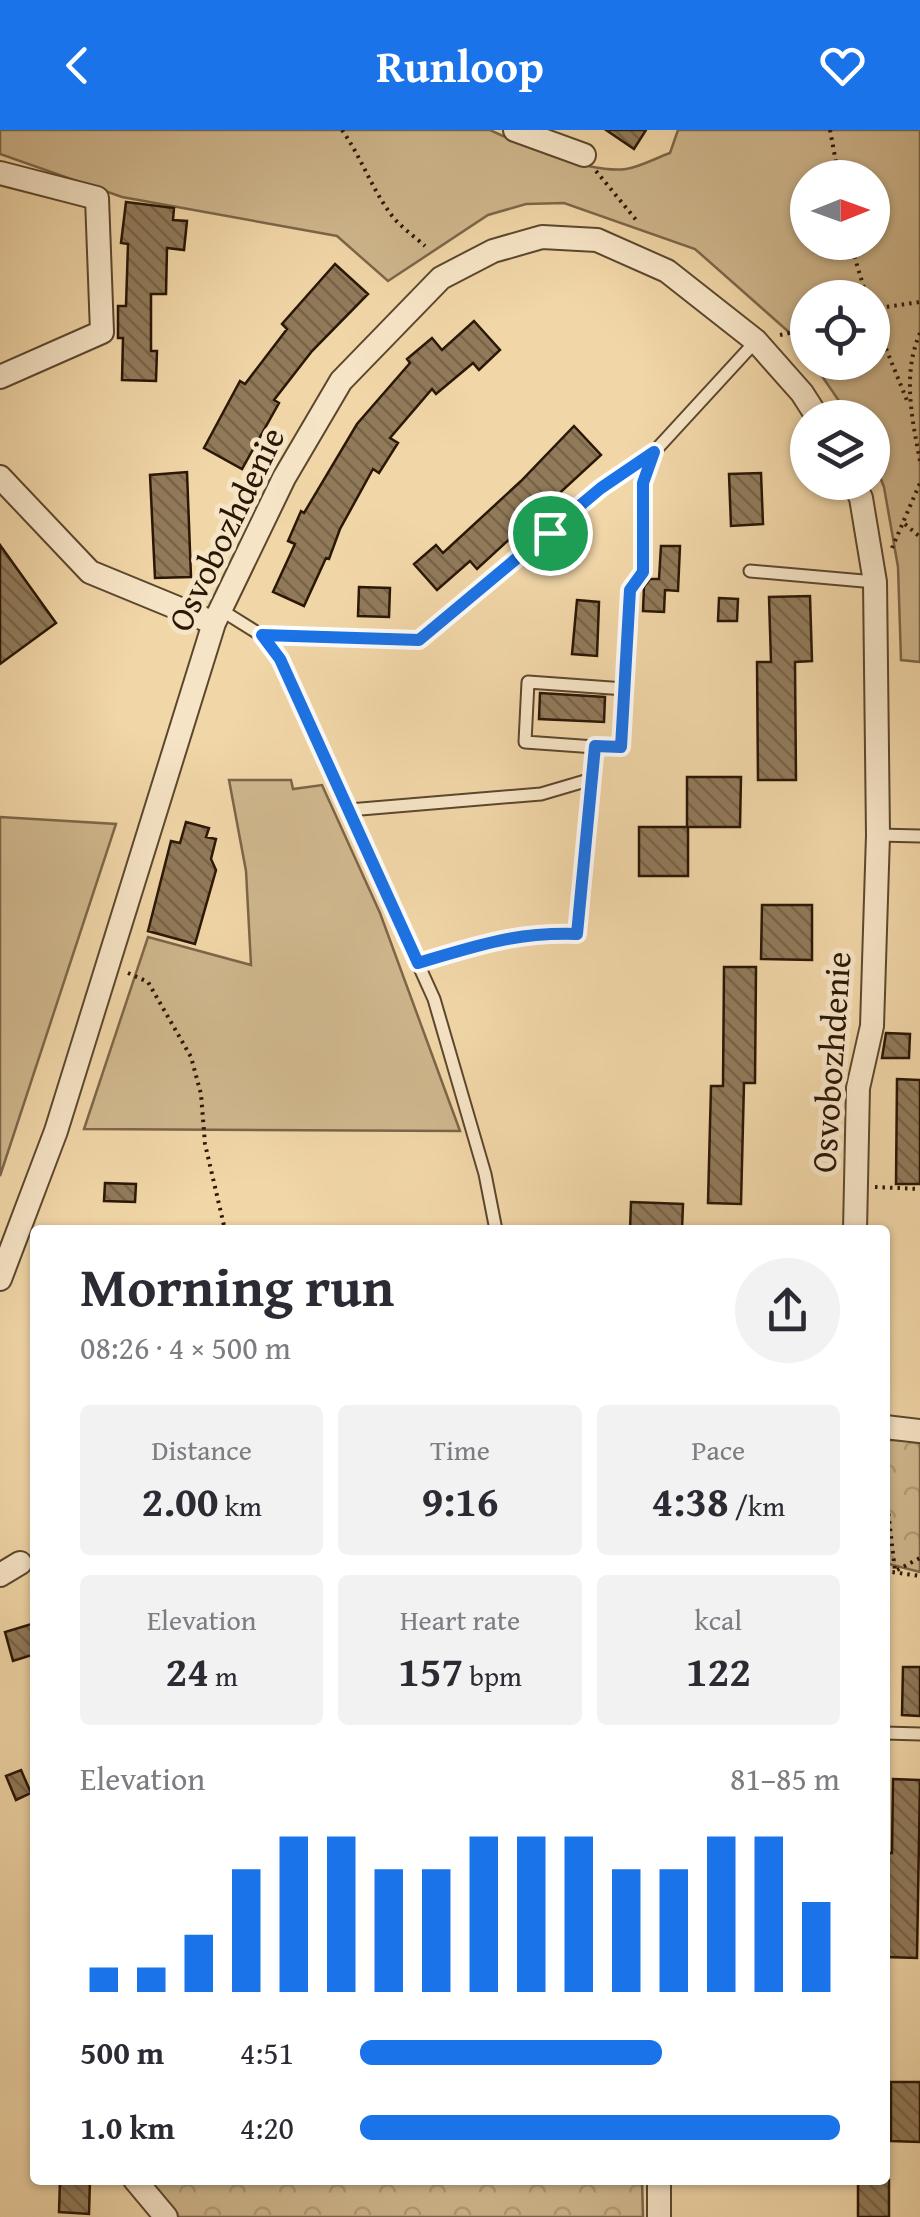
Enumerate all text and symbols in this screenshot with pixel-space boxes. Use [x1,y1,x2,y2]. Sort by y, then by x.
text: Runloop [376,33,544,98]
icon: back [50,38,105,93]
icon: heart [815,38,870,93]
north arrow [790,160,890,260]
map controls [790,160,890,500]
button: locate [790,280,890,380]
button: layers [790,400,890,500]
street label: Osvobozhdenie [154,418,297,640]
pin [508,491,593,576]
icon: arrive [523,506,578,561]
street label: Osvobozhdenie [797,950,864,1174]
text: Morning run [80,1246,394,1326]
button: share [735,1258,840,1363]
text: 08:26 · 4 × 500 m [80,1324,291,1371]
text: Distance [151,1429,252,1470]
text: Time [430,1429,490,1470]
text: Pace [691,1429,745,1470]
text: 2.00 [141,1470,219,1531]
text: 9:16 [421,1470,499,1531]
text: 4:38 [652,1470,729,1531]
text: km [219,1485,262,1526]
text: /km [729,1485,785,1526]
text: Elevation [147,1599,256,1640]
text: Heart rate [400,1599,520,1640]
text: kcal [694,1599,742,1640]
text: 24 [165,1640,209,1701]
text: 157 [398,1640,463,1701]
text: 122 [686,1640,751,1701]
text: m [209,1655,238,1696]
text: bpm [463,1655,522,1696]
text: Elevation [80,1755,205,1802]
text: 81–85 m [730,1755,840,1802]
text: 500 m [80,2029,164,2076]
text: 4:51 [240,2029,294,2076]
text: 1.0 km [80,2104,175,2151]
text: 4:20 [240,2104,294,2151]

